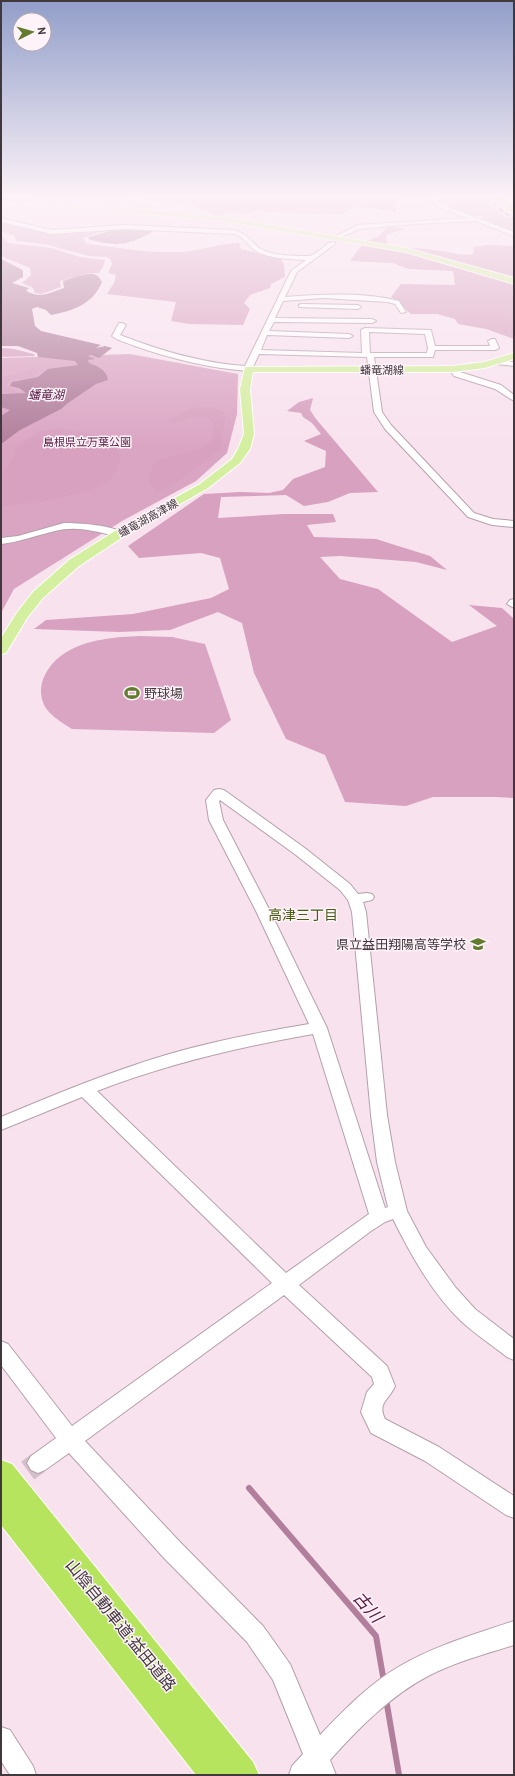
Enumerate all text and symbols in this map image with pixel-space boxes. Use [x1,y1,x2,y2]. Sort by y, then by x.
north arrow [12,12,52,52]
text: N [35,27,49,35]
street label: 蟠竜湖線 [360,363,404,377]
water label: 蟠竜湖 [28,387,66,402]
park label: 島根県立万葉公園 [43,435,131,449]
street label: 蟠竜湖高津線 [116,496,180,540]
sports icon: 野球場 [123,684,141,702]
place label: 野球場 [144,685,183,702]
district label: 高津三丁目 [268,906,338,924]
school or university icon: 県立益田翔陽高等学校 [469,935,487,953]
place label: 県立益田翔陽高等学校 [336,936,466,953]
street label: 山陰自動車道;益田道路 [62,1555,180,1695]
water label: 古川 [349,1587,389,1629]

